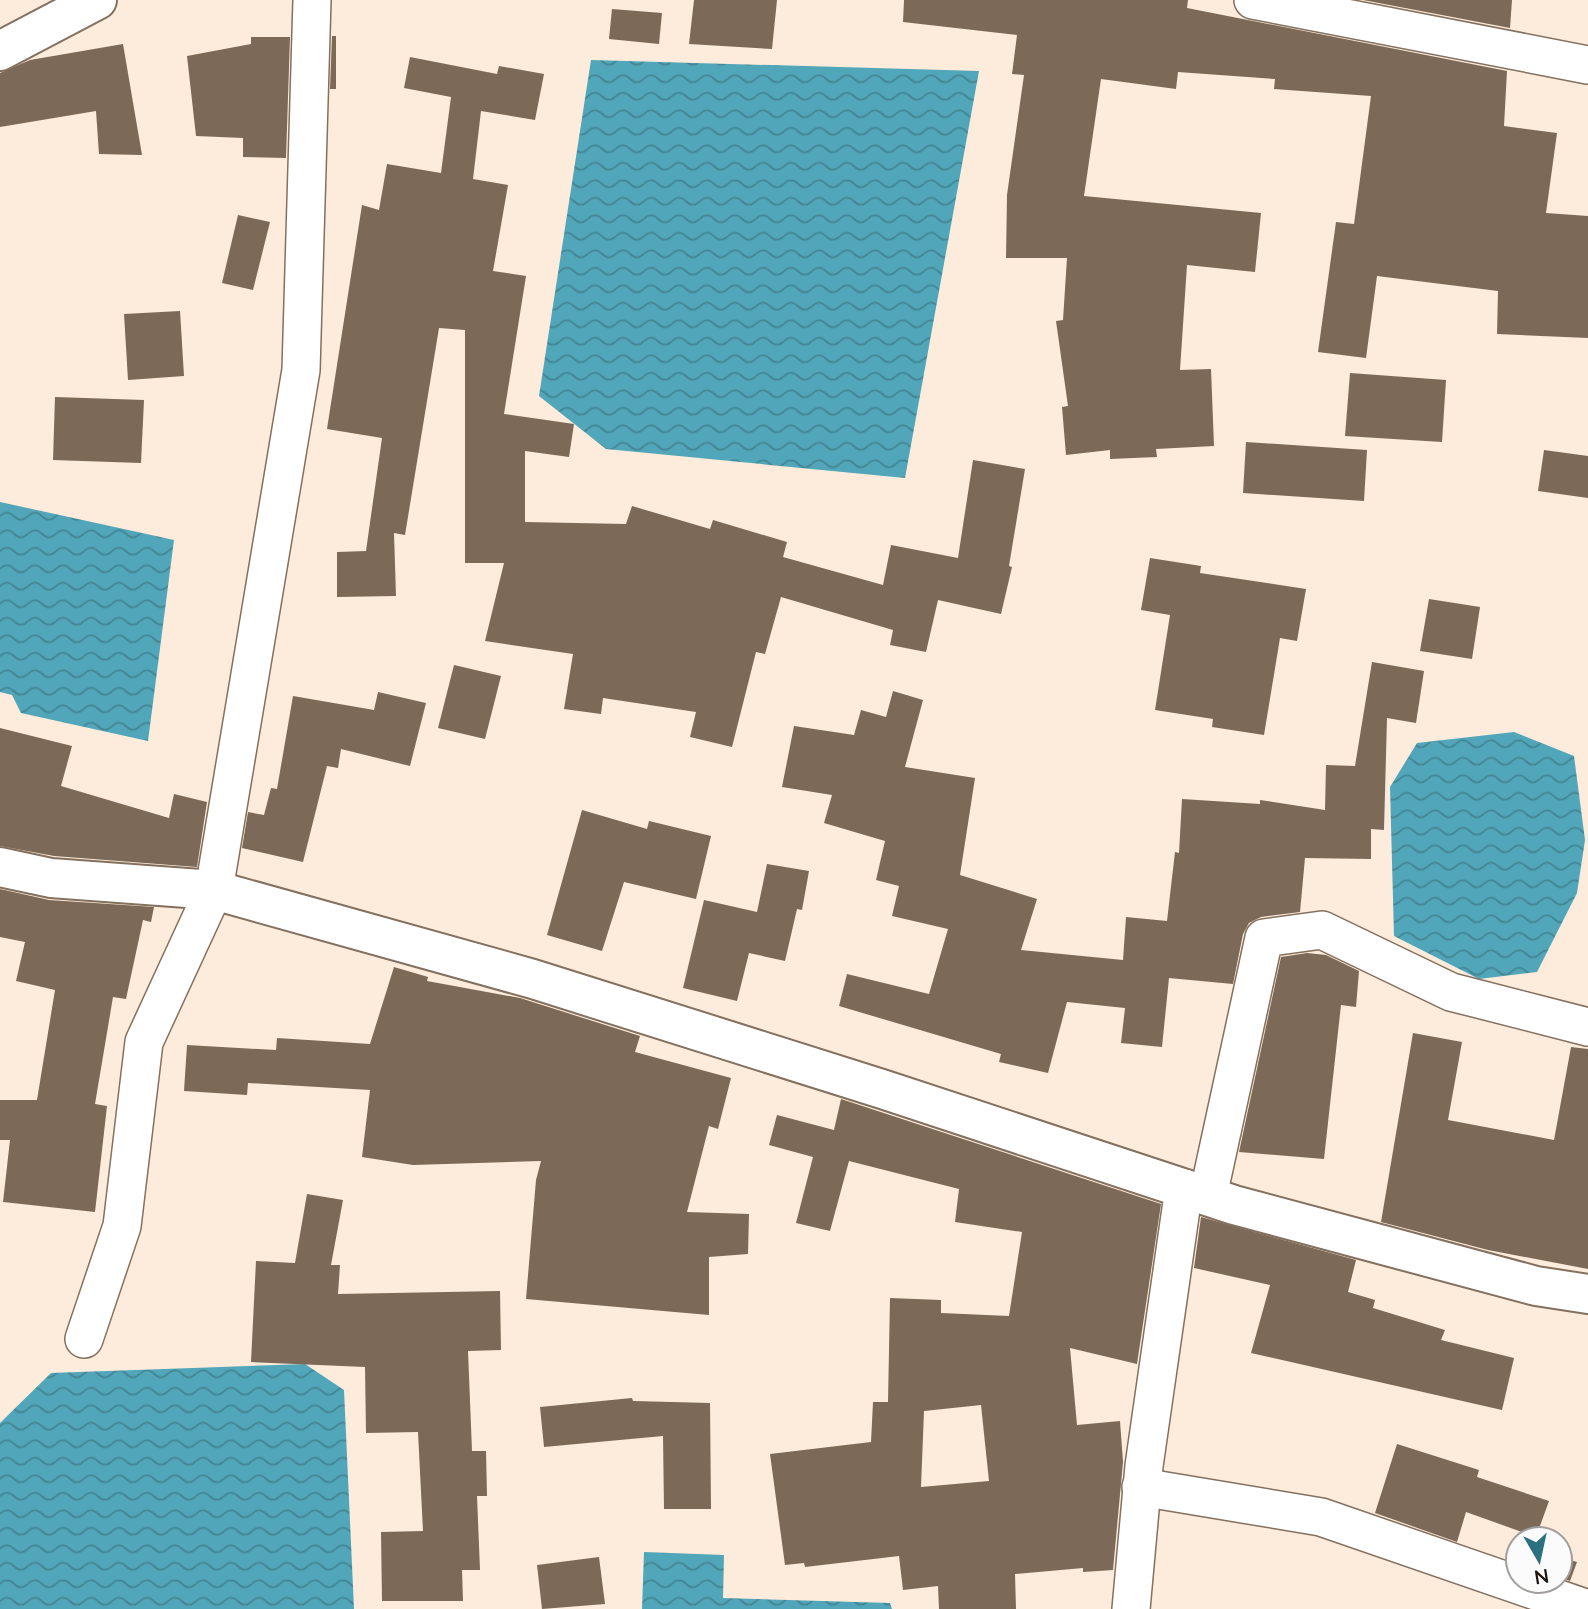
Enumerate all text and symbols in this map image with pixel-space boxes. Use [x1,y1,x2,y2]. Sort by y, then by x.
north arrow [1504,1525,1574,1595]
text: N [1533,1565,1551,1590]

